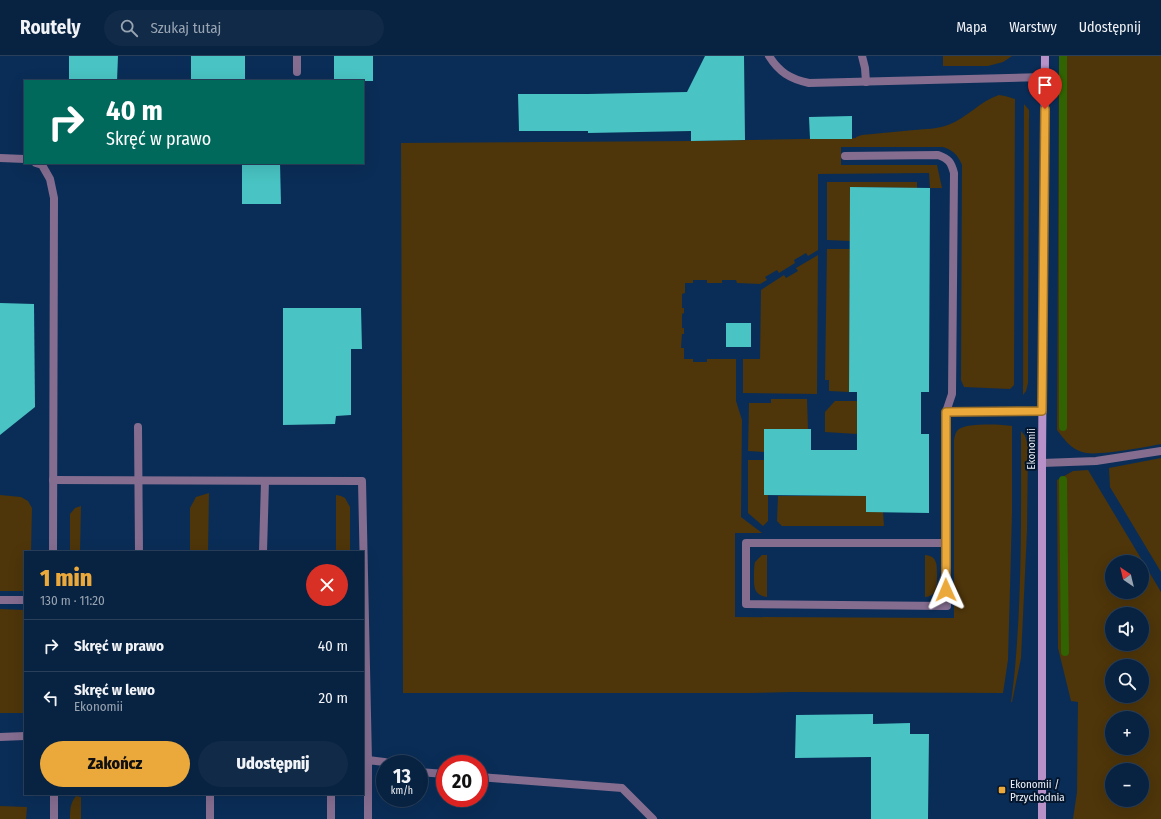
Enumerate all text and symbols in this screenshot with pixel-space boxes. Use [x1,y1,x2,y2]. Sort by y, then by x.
search box [104,10,384,46]
text: Routely [20,16,80,39]
icon: search [118,17,140,39]
text: Szukaj tutaj [150,19,221,37]
text: Mapa [956,19,987,36]
text: Warstwy [1009,19,1057,36]
text: Udostępnij [1079,19,1141,36]
pin [1028,68,1062,109]
icon: arrive [1034,74,1056,96]
text: 40 m [106,94,163,127]
icon: right [40,96,92,148]
text: Skręć w prawo [106,128,211,150]
street label: Ekonomii [1025,428,1038,470]
north arrow [1105,555,1149,599]
map controls [1105,555,1149,807]
text: 1 min [40,564,92,592]
button: close [306,564,348,606]
position arrow [925,569,967,611]
text: 130 m · 11:20 [40,593,105,608]
button: sound [1105,607,1149,651]
icon: right [40,635,62,657]
text: Skręć w prawo [74,637,164,655]
text: 40 m [318,637,348,655]
button: search [1105,659,1149,703]
text: Skręć w lewo [74,681,155,699]
icon: left [40,687,62,709]
text: 20 m [319,689,348,707]
text: Ekonomii [74,699,123,714]
button: + [1105,711,1149,755]
button: Zakończ [40,741,190,787]
button: Udostępnij [198,741,348,787]
speed limit sign: 20 [436,755,488,807]
button: − [1105,763,1149,807]
text: 13 [393,764,411,788]
place label: Ekonomii / Przychodnia [1010,778,1065,804]
text: km/h [391,785,413,797]
marker: Ekonomii / Przychodnia [997,785,1007,795]

